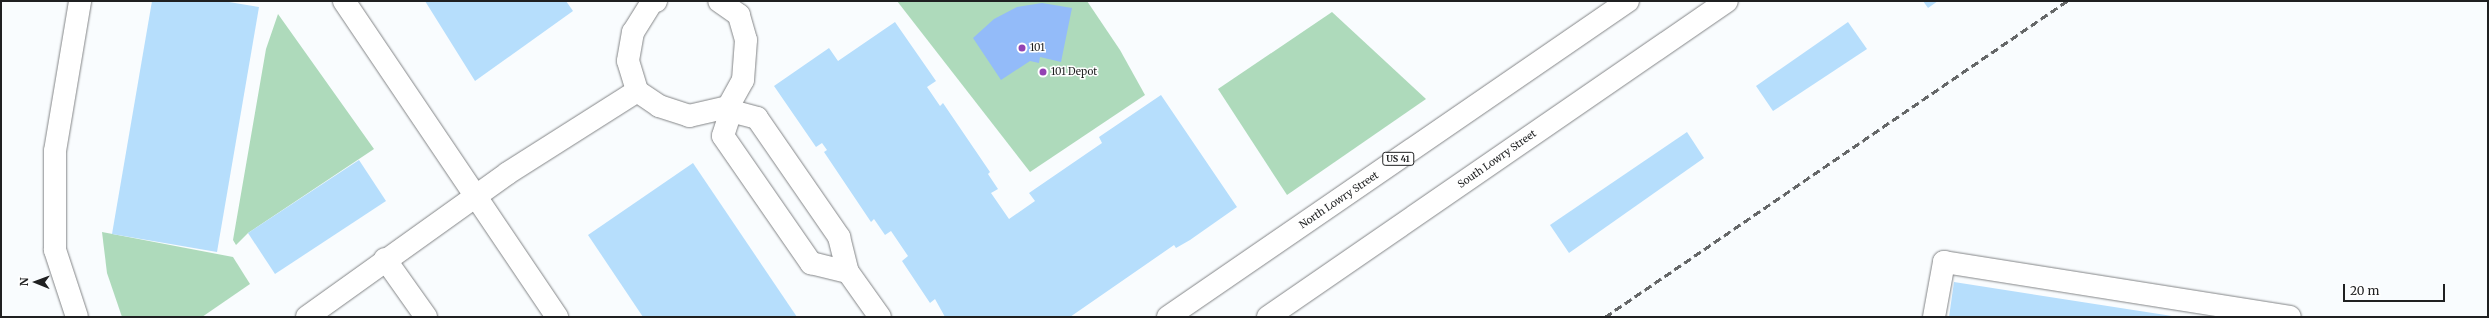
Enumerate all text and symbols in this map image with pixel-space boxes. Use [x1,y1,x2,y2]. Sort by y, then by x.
place label: 101 [1030,42,1045,54]
marker: 101 [1017,43,1027,53]
place label: 101 Depot [1051,66,1097,78]
marker: 101 Depot [1038,67,1048,77]
street label: South Lowry Street [1455,127,1539,191]
road number: US 41 [1382,152,1414,166]
street label: North Lowry Street [1297,169,1381,231]
north arrow [16,262,56,302]
scale bar [2345,276,2447,302]
text: N [17,277,31,286]
text: 20 m [2350,283,2379,298]

